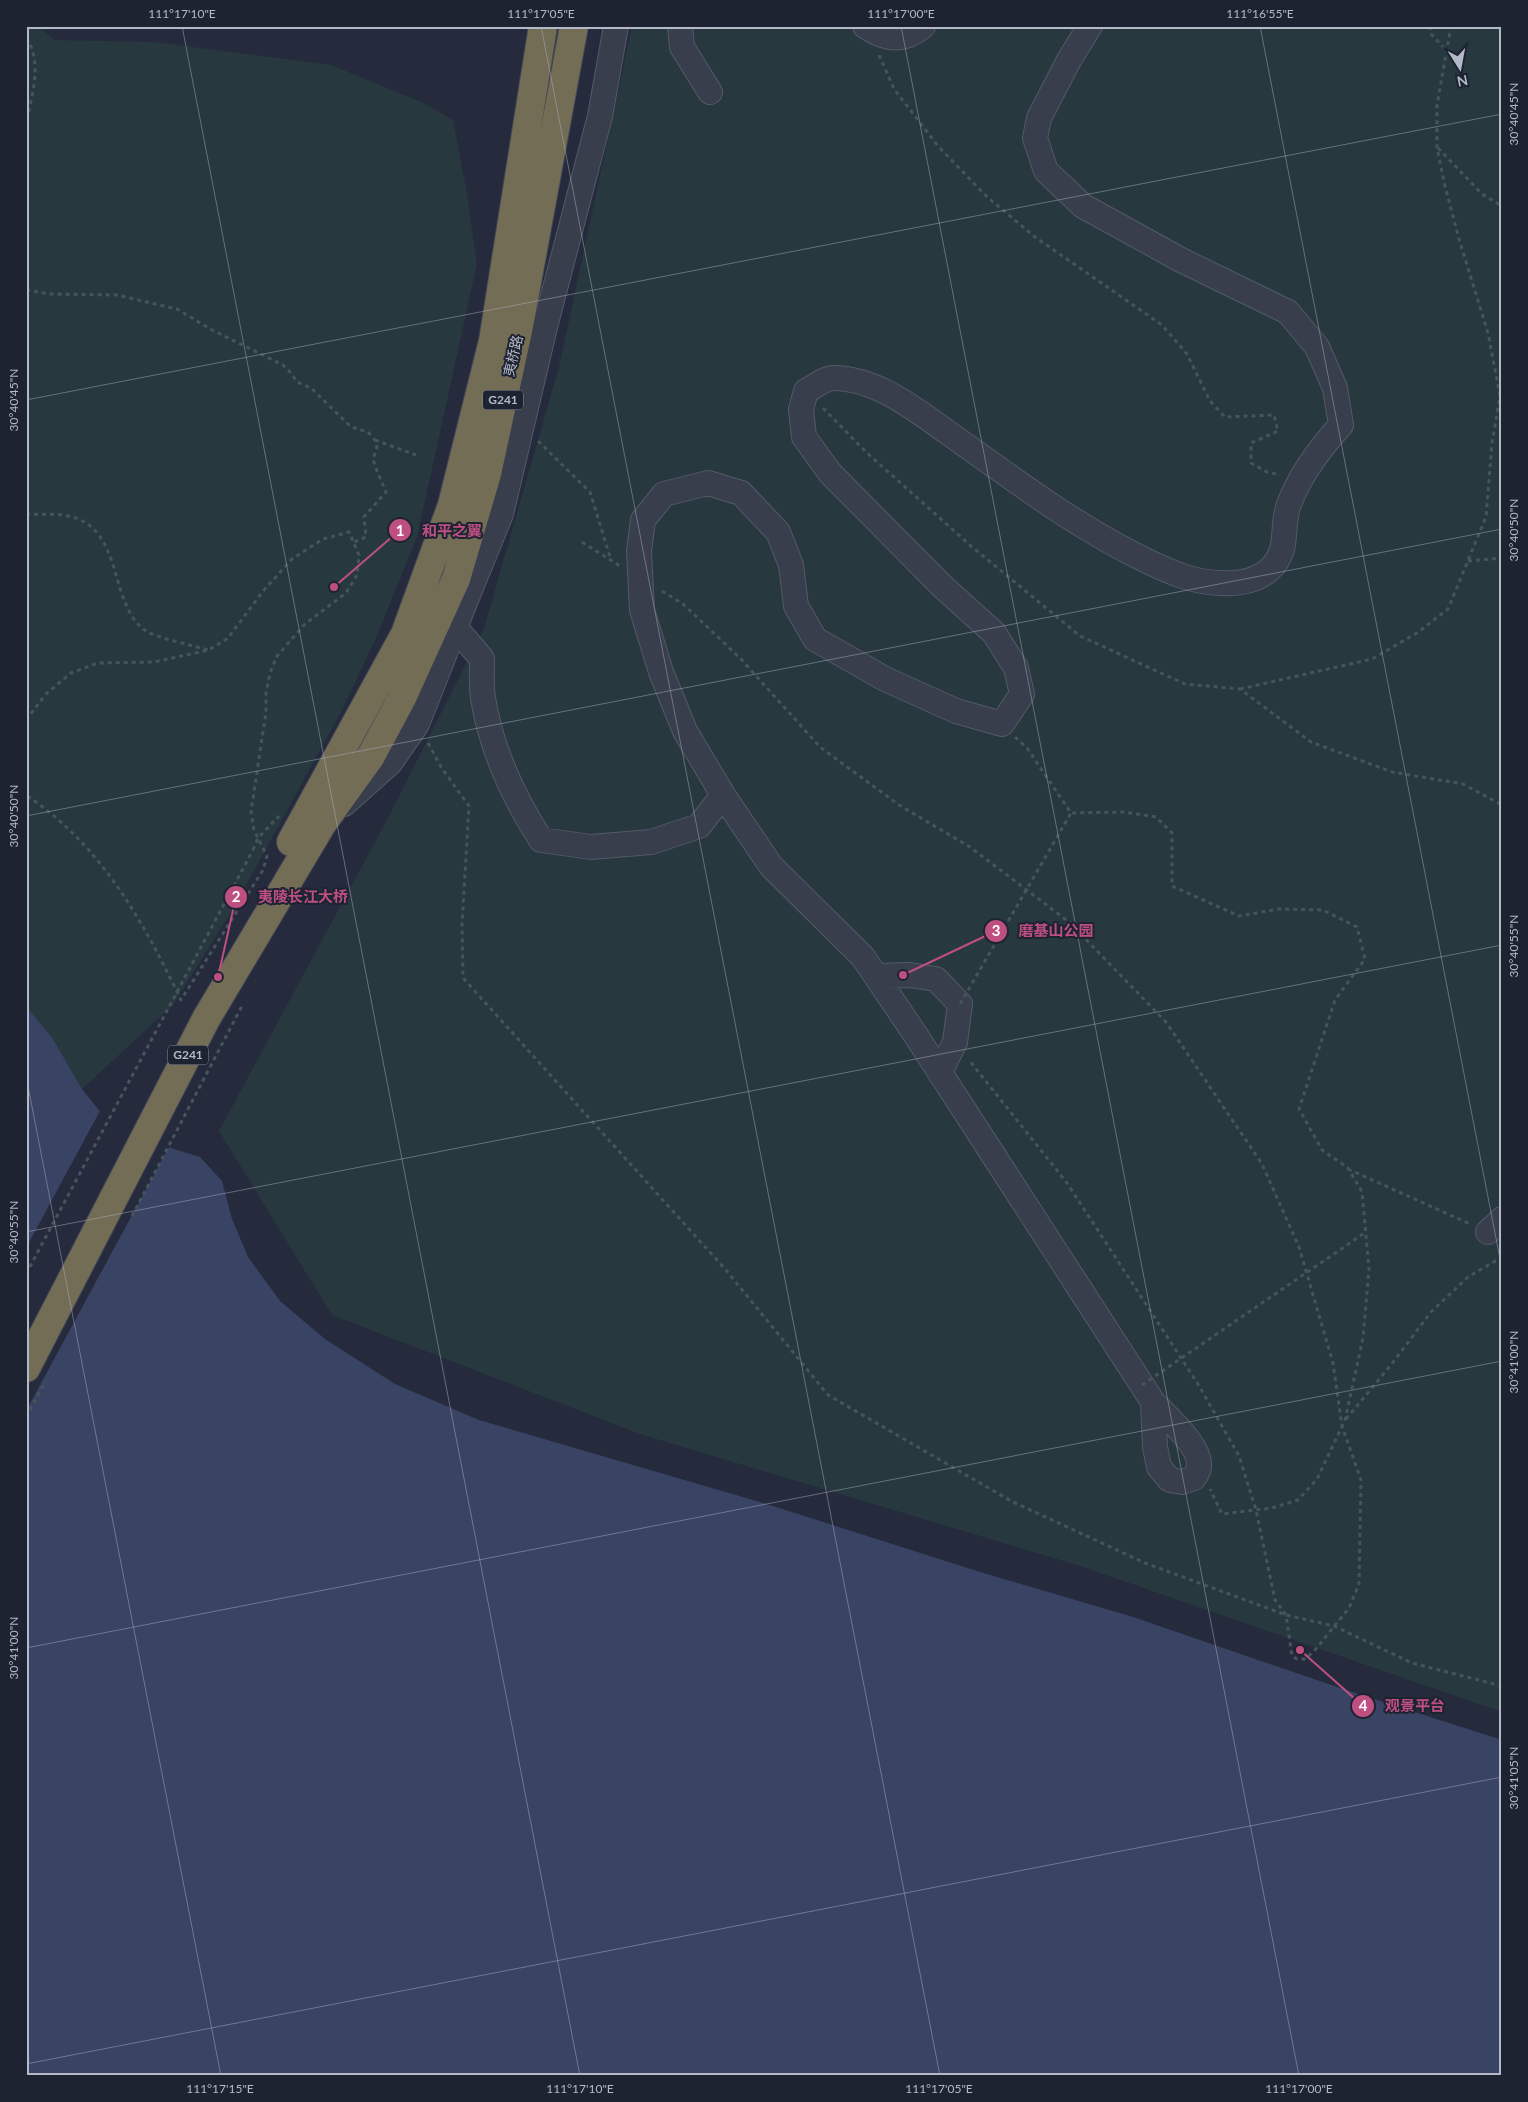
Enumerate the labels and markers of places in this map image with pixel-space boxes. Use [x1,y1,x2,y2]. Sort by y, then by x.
callout: 和平之翼 [387,515,492,545]
callout: 夷陵长江大桥 [223,882,358,912]
callout: 磨基山公园 [983,916,1103,946]
callout: 观景平台 [1350,1691,1455,1721]

